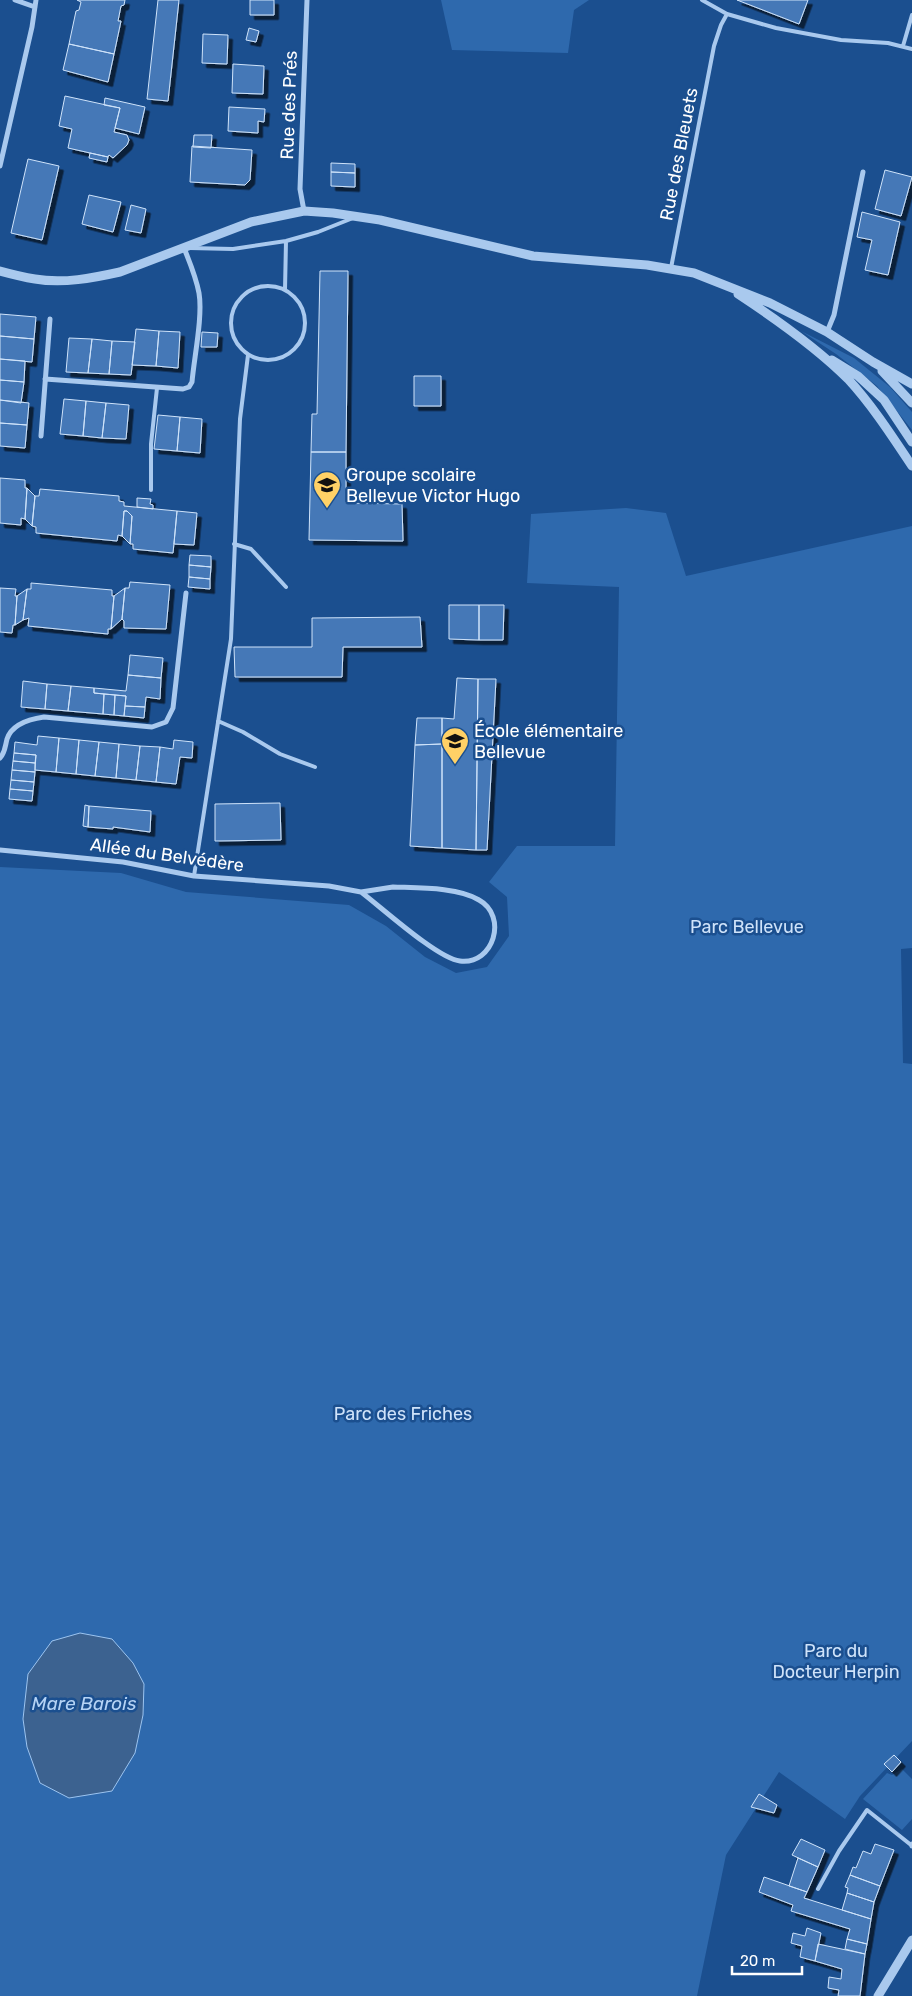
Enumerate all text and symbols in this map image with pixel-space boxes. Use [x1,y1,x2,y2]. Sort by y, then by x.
street label: Rue des Prés [276,50,302,160]
street label: Rue des Bleuets [655,86,703,222]
place label: Groupe scolaire Bellevue Victor Hugo [346,464,520,507]
school or university icon: Groupe scolaire Bellevue Victor Hugo [312,470,342,509]
place label: École élémentaire Bellevue [474,720,623,763]
school or university icon: École élémentaire Bellevue [440,726,470,765]
street label: Allée du Belvédère [89,833,245,877]
park label: Parc Bellevue [690,916,804,938]
park label: Parc des Friches [334,1403,472,1425]
park label: Parc du Docteur Herpin [772,1640,900,1683]
water label: Mare Barois [32,1692,137,1715]
scale bar [732,1944,802,1976]
text: 20 m [740,1952,775,1970]

